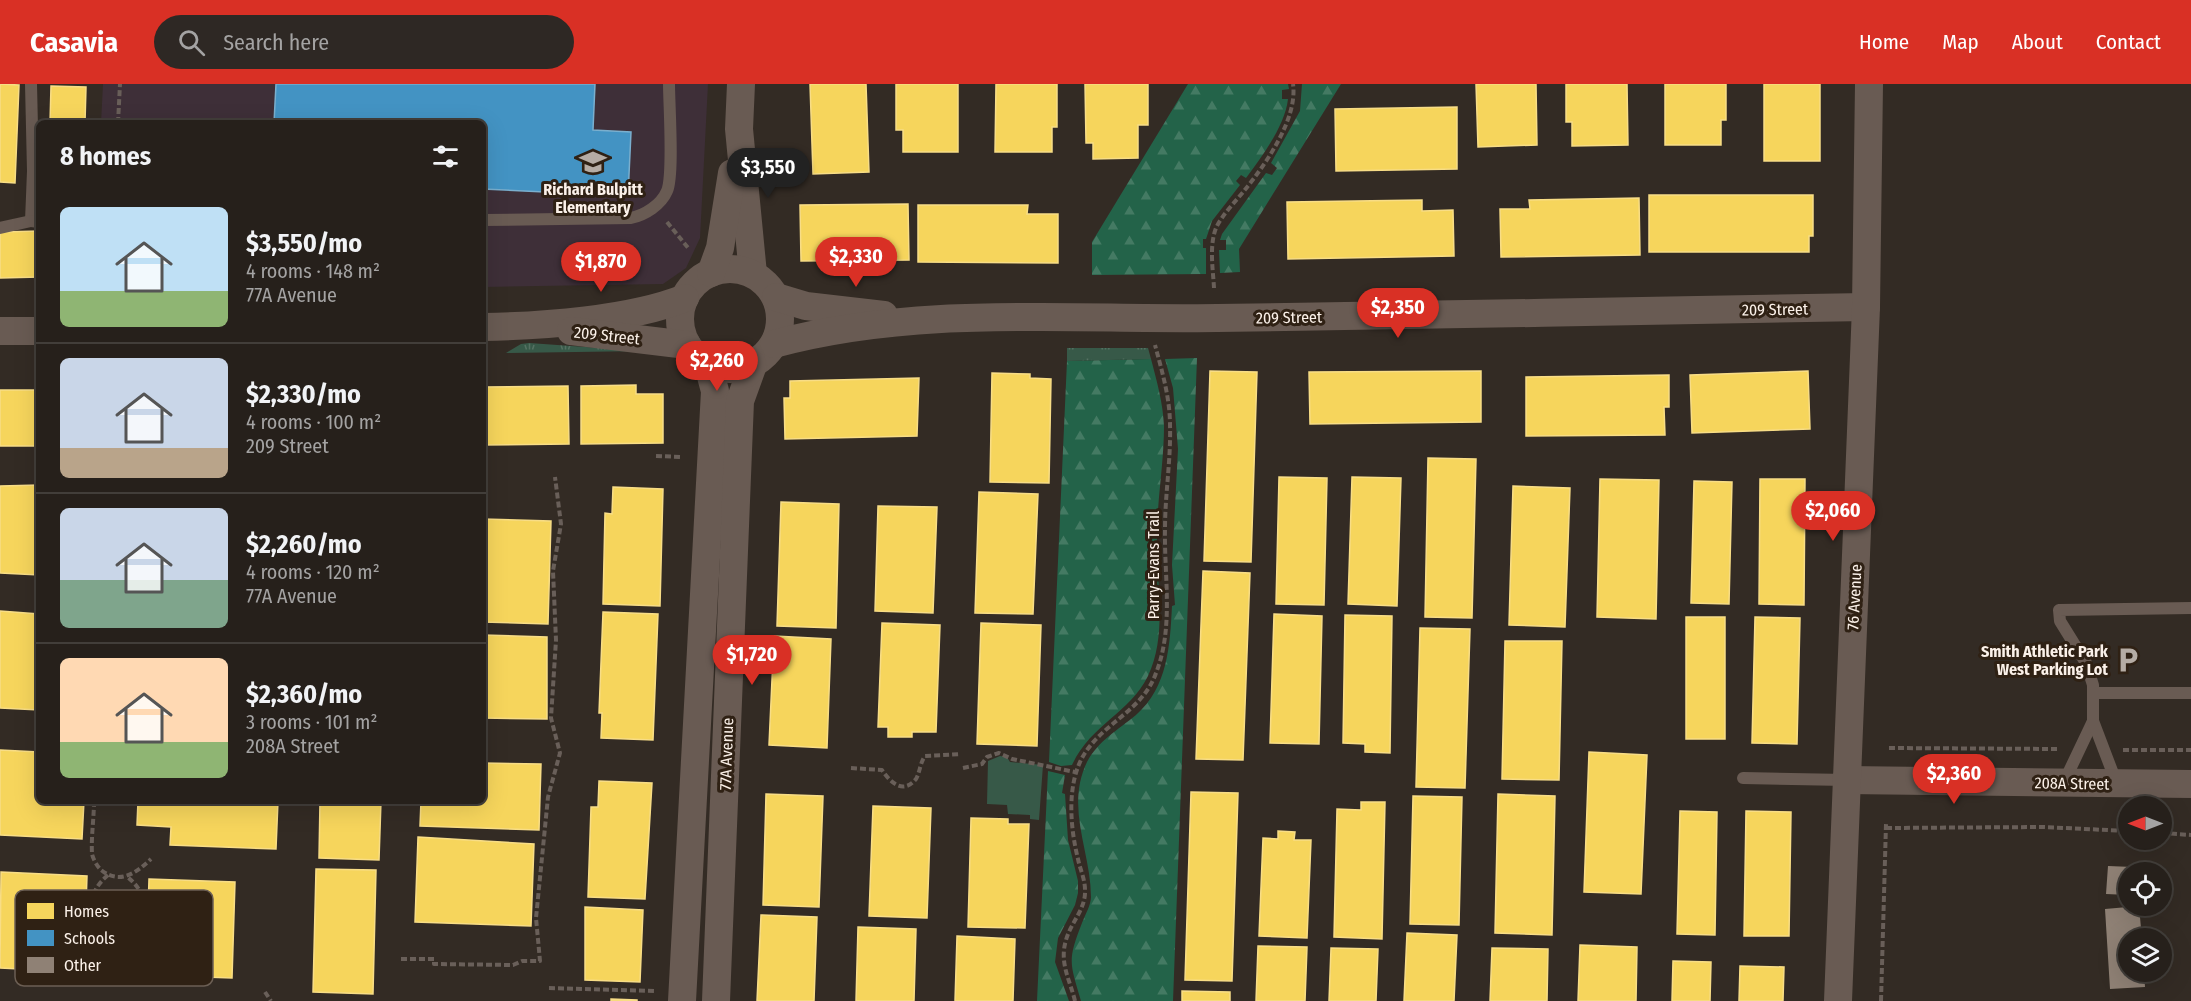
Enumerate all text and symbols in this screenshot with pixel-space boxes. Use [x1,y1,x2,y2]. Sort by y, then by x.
search box [154,15,574,69]
text: Casavia [30,26,118,59]
icon: search [175,26,208,59]
text: Search here [223,29,329,56]
text: Home [1859,29,1909,55]
text: Map [1942,29,1979,55]
text: About [2012,29,2063,55]
text: Contact [2096,29,2161,55]
icon: filters [429,140,462,173]
text: 8 homes [60,141,151,172]
school or university icon: Richard Bulpitt Elementary [578,147,608,177]
pin: $3,550 [719,148,817,199]
text: $3,550 [741,155,795,179]
place label: Richard Bulpitt Elementary [543,180,643,217]
text: $3,550/mo [246,228,362,259]
icon: home [108,231,180,303]
pin: $2,330 [807,237,905,288]
pin: $1,870 [552,242,650,293]
text: $2,330 [829,244,883,268]
text: $1,870 [575,249,627,273]
text: 4 rooms · 148 m² [246,259,380,283]
text: 77A Avenue [246,283,337,307]
pin: $2,350 [1349,288,1447,339]
text: $2,350 [1371,295,1425,319]
street label: 209 Street [1742,299,1809,320]
street label: 209 Street [1256,307,1323,328]
street label: 209 Street [573,323,642,348]
pin: $2,260 [668,341,766,392]
text: $2,260 [690,348,744,372]
text: $2,330/mo [246,379,361,410]
icon: home [108,382,180,454]
text: 4 rooms · 100 m² [246,410,381,434]
text: 209 Street [246,434,329,458]
pin: $2,060 [1784,491,1882,542]
text: $2,060 [1805,498,1861,522]
street label: Parry-Evans Trail [1144,511,1163,619]
text: $2,260/mo [246,529,362,560]
icon: home [108,532,180,604]
text: 4 rooms · 120 m² [246,560,380,584]
street label: 76 Avenue [1843,564,1866,630]
text: 77A Avenue [246,584,337,608]
pin: $1,720 [703,635,801,686]
text: $1,720 [727,642,777,666]
place label: Smith Athletic Park West Parking Lot [1981,642,2109,679]
parking icon: Smith Athletic Park West Parking Lot [2113,645,2143,675]
text: $2,360/mo [246,679,362,710]
icon: home [108,682,180,754]
text: 3 rooms · 101 m² [246,710,377,734]
street label: 77A Avenue [716,717,737,791]
text: 208A Street [246,734,340,758]
pin: $2,360 [1905,754,2003,805]
text: $2,360 [1927,761,1981,785]
street label: 208A Street [2034,773,2110,794]
north arrow [2118,796,2172,850]
map controls [2118,796,2172,982]
button: locate [2118,862,2172,916]
legend [15,890,213,986]
text: Homes [64,902,109,921]
button: layers [2118,928,2172,982]
text: Schools [64,929,115,948]
text: Other [64,956,102,975]

